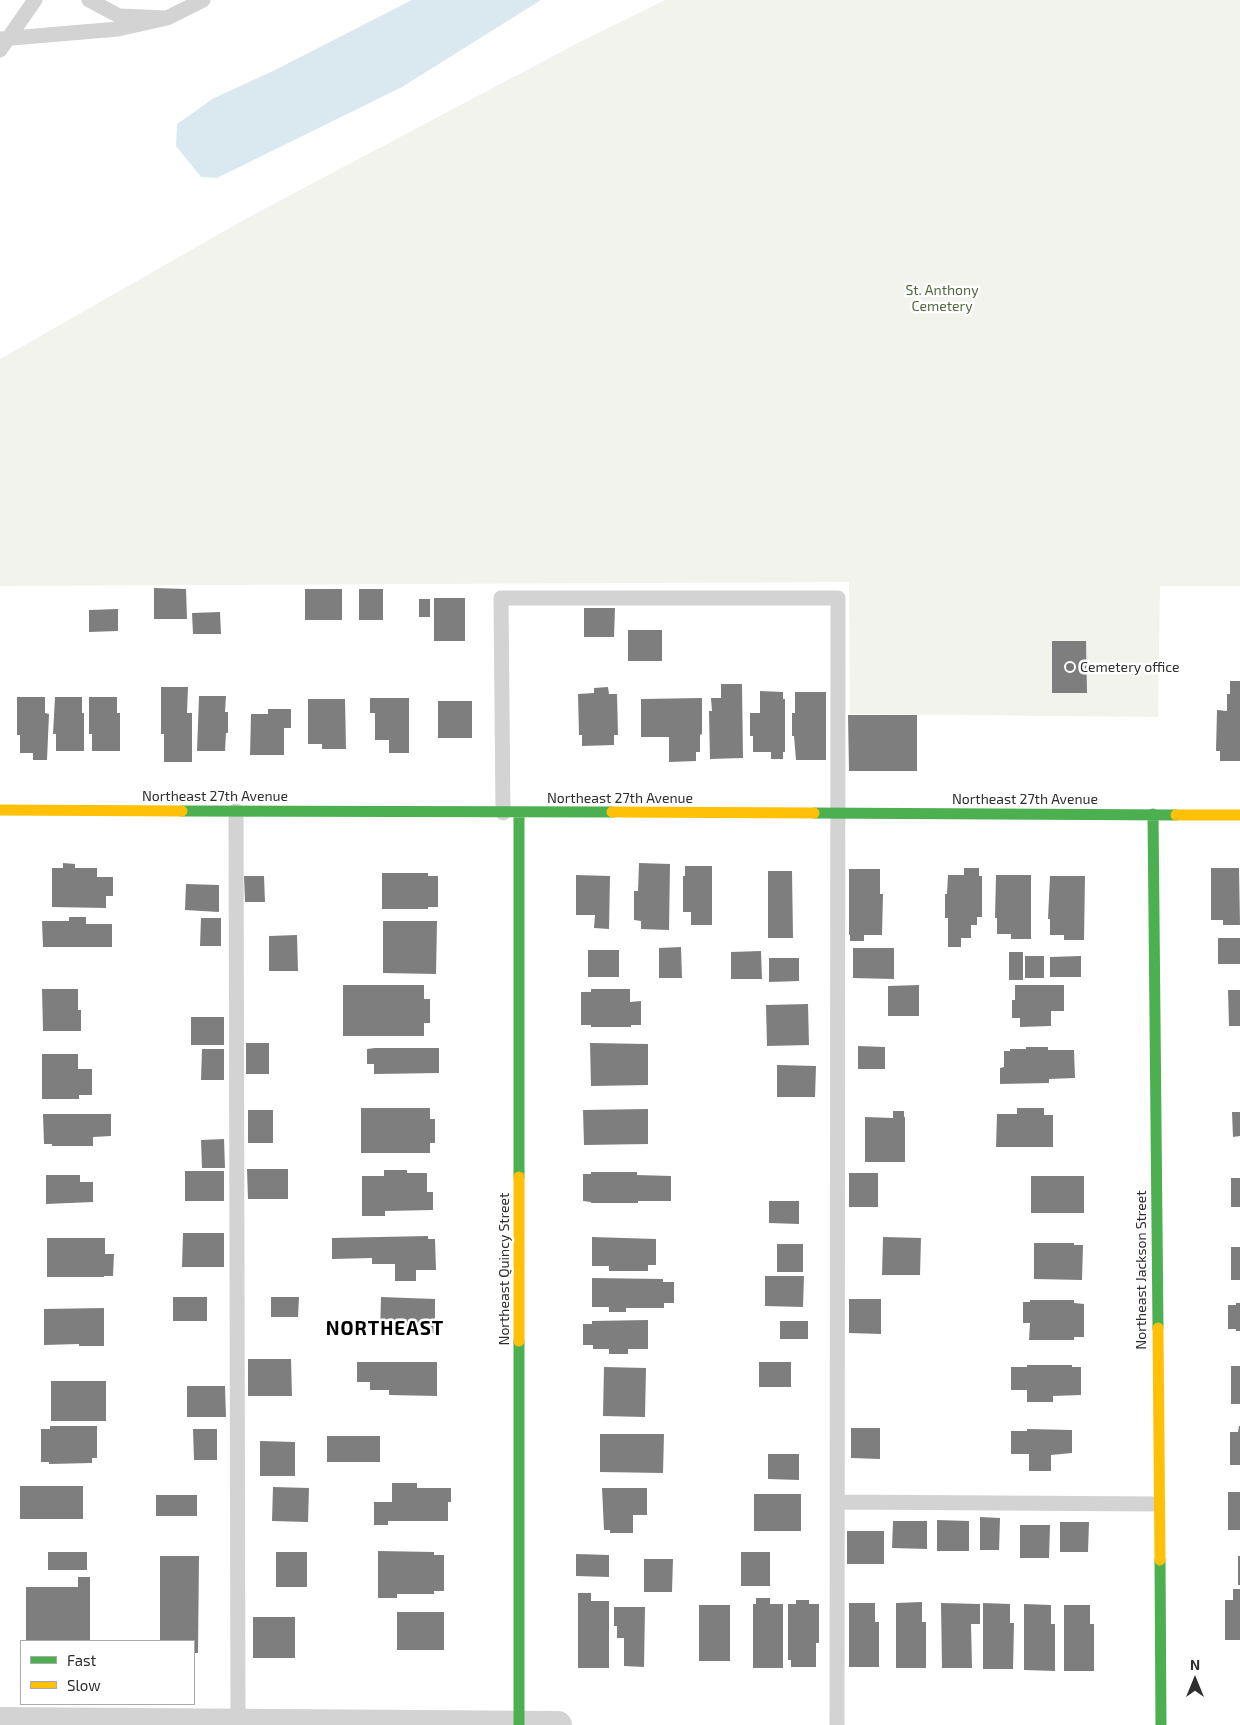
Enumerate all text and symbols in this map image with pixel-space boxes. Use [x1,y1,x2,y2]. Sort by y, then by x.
park label: St. Anthony Cemetery [905,282,979,314]
place label: Cemetery office [1080,659,1179,675]
marker: Cemetery office [1064,661,1076,673]
street label: Northeast 27th Avenue [142,788,288,804]
street label: Northeast 27th Avenue [547,790,693,806]
street label: Northeast 27th Avenue [952,791,1098,807]
street label: Northeast Jackson Street [1133,1190,1149,1350]
street label: Northeast Quincy Street [496,1193,512,1345]
district label: NORTHEAST [325,1318,445,1340]
legend [20,1640,195,1705]
text: Fast [67,1651,96,1669]
north arrow [1170,1655,1220,1705]
text: N [1190,1656,1200,1673]
text: Slow [67,1676,101,1694]

